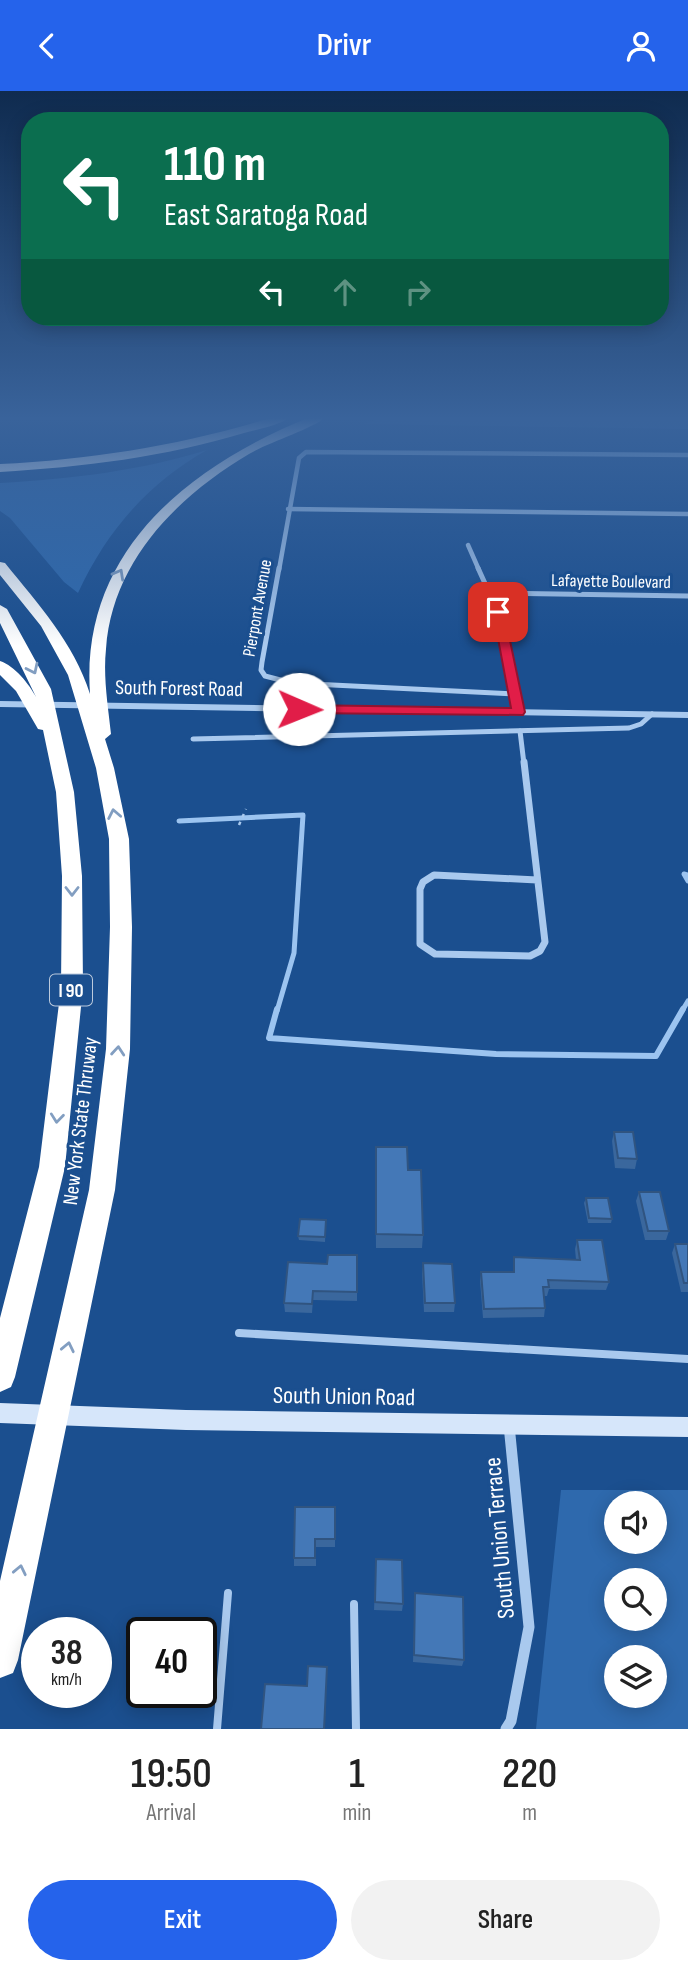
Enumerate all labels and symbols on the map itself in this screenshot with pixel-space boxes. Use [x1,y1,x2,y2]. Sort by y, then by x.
street label: Pierpont Avenue [239,558,276,658]
one-way arrow [111,569,124,581]
street label: Lafayette Boulevard [551,570,671,593]
pin [468,582,528,642]
one-way arrow [25,661,39,674]
position arrow [262,672,336,746]
street label: South Forest Road [115,675,243,702]
one-way arrow [107,808,122,820]
one-way arrow [64,886,80,897]
road number: I 90 [50,975,92,1005]
street label: New York State Thruway [58,1036,103,1206]
one-way arrow [110,1045,125,1056]
one-way arrow [50,1112,65,1124]
one-way arrow [60,1341,74,1353]
street label: South Union Road [273,1381,415,1412]
street label: South Union Terrace [478,1456,521,1620]
one-way arrow [11,1564,26,1576]
speed limit sign: 40 [126,1617,217,1708]

